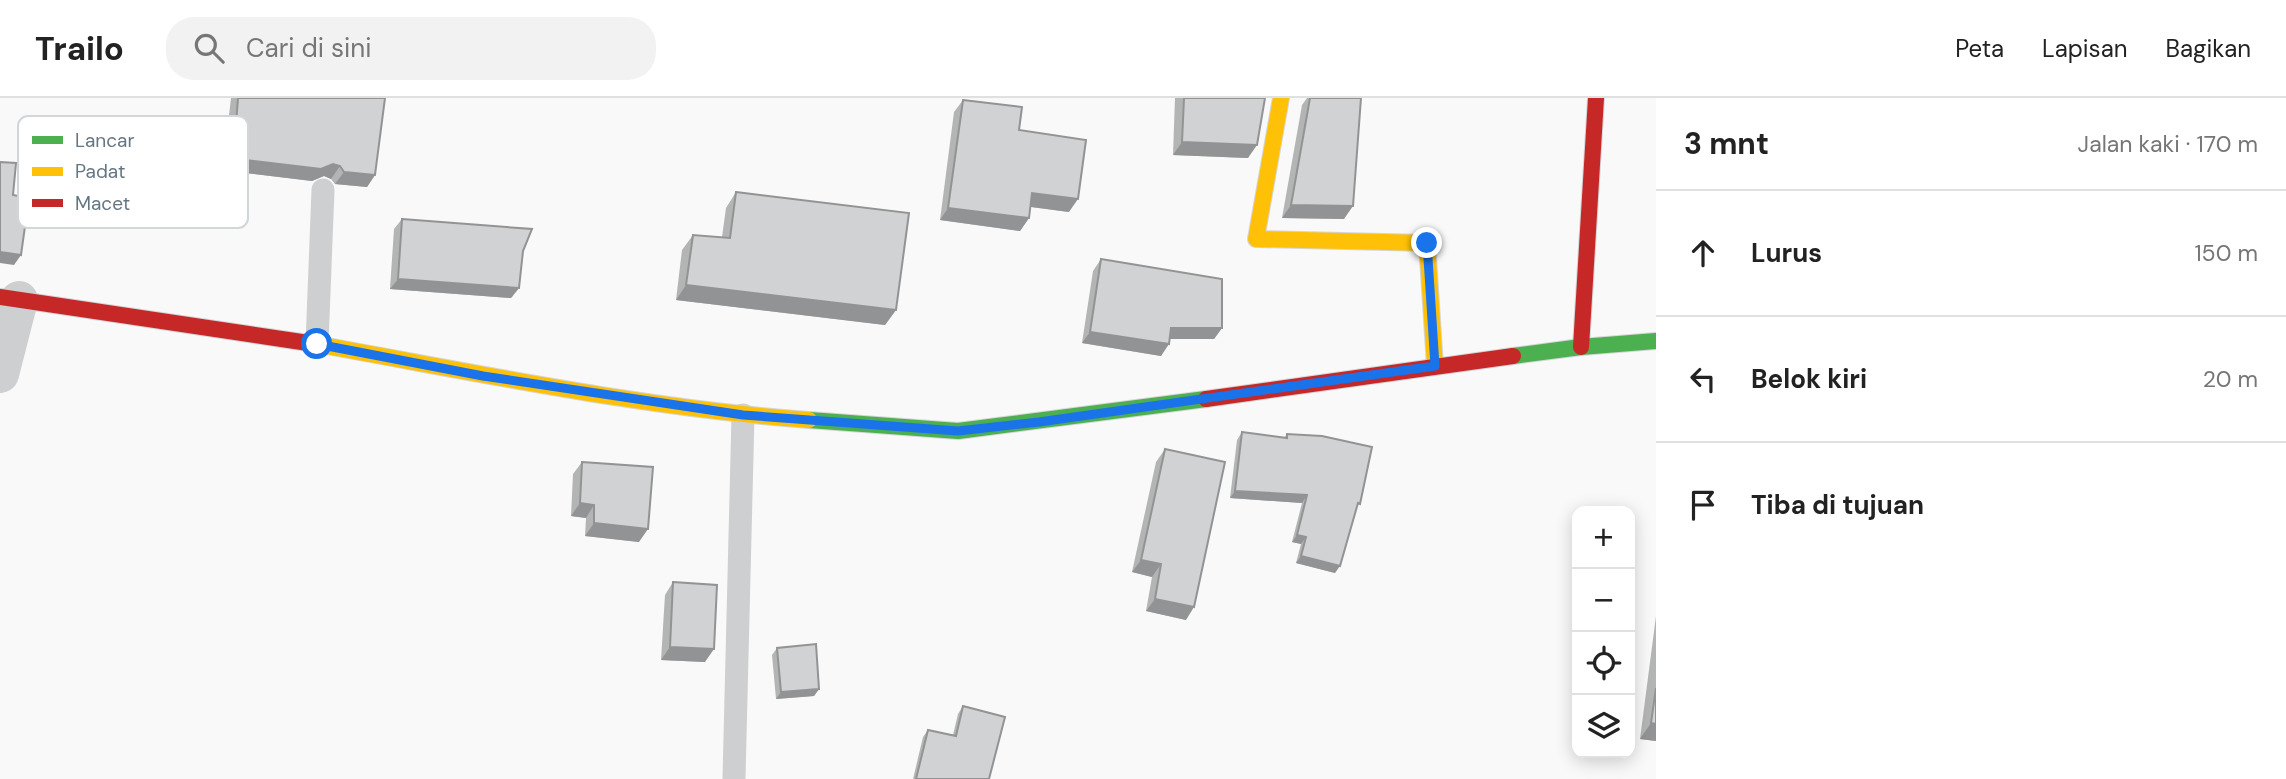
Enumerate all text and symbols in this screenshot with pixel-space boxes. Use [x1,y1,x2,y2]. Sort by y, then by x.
search box [166,17,656,80]
text: Trailo [35,27,124,70]
icon: search [190,29,228,67]
text: Cari di sini [246,31,371,65]
text: Peta [1955,33,2004,64]
text: Lapisan [2042,33,2127,64]
text: Bagikan [2165,33,2251,64]
legend [18,116,248,228]
text: 3 mnt [1684,124,1769,163]
text: Lancar [75,128,135,153]
text: Jalan kaki · 170 m [2078,129,2258,159]
text: Padat [75,159,125,184]
text: Macet [75,191,130,216]
route end [1411,227,1442,258]
icon: ahead [1684,234,1722,272]
text: Lurus [1751,236,1822,270]
text: 150 m [2194,238,2258,268]
route start [301,328,332,359]
icon: left [1684,360,1722,398]
text: Belok kiri [1751,362,1867,396]
text: 20 m [2203,364,2258,394]
icon: arrive [1684,486,1722,524]
text: Tiba di tujuan [1751,488,1924,522]
map controls [1572,506,1635,758]
button: + [1572,506,1635,569]
button: − [1572,569,1635,632]
button: locate [1572,632,1635,695]
button: layers [1572,695,1635,758]

